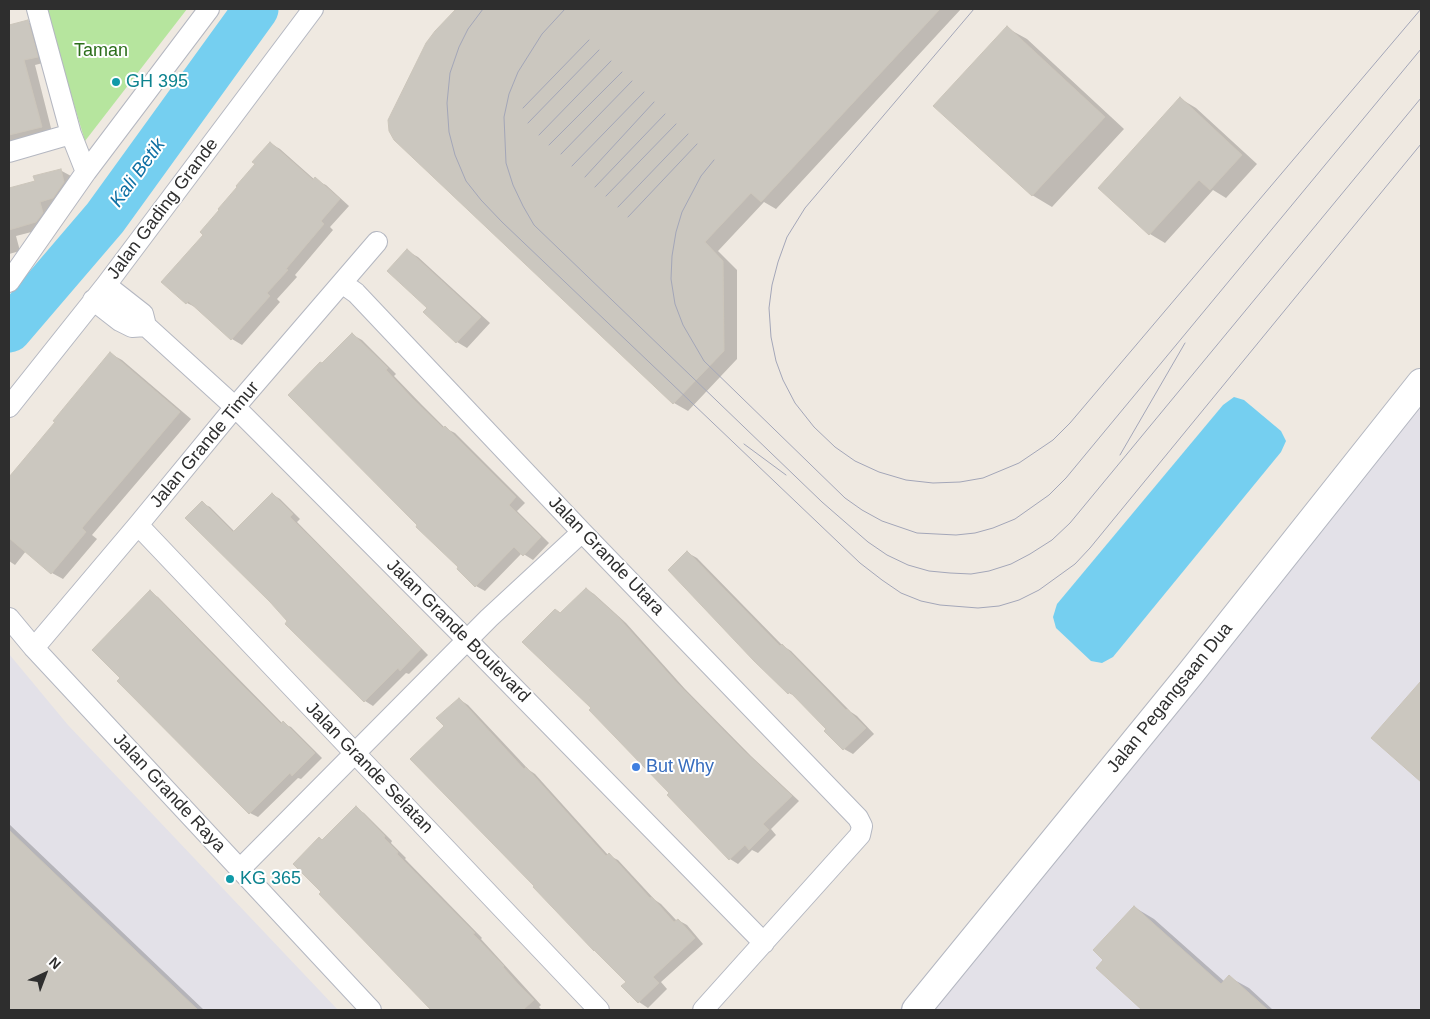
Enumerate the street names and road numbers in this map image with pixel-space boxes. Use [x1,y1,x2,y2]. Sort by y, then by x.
street label: Jalan Gading Grande [103,134,223,284]
street label: Jalan Grande Timur [146,377,264,513]
street label: Jalan Grande Utara [544,492,668,620]
street label: Jalan Grande Boulevard [382,555,534,707]
street label: Jalan Pegangsaan Dua [1103,618,1237,778]
street label: Jalan Grande Selatan [301,698,437,838]
street label: Jalan Grande Raya [108,729,230,857]

